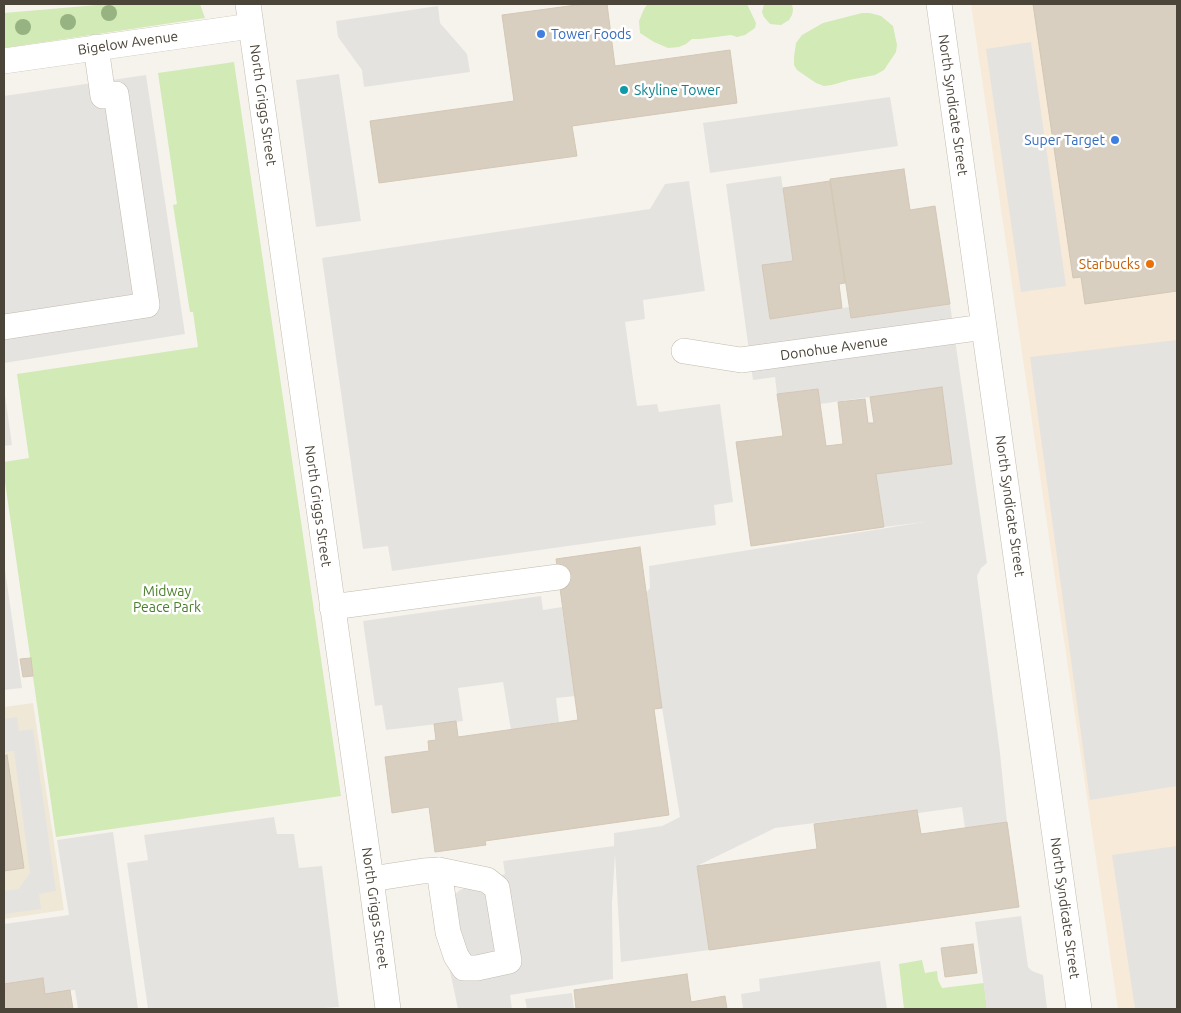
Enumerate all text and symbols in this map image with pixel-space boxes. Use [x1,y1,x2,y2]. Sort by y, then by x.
place label: Tower Foods [551,26,631,42]
street label: Bigelow Avenue [77,28,179,58]
marker: Tower Foods [535,28,547,40]
street label: North Syndicate Street [935,33,971,177]
street label: North Griggs Street [246,43,280,167]
place label: Skyline Tower [634,82,720,98]
marker: Skyline Tower [618,84,630,96]
place label: Super Target [1024,132,1105,148]
marker: Super Target [1109,134,1121,146]
place label: Starbucks [1079,256,1140,272]
marker: Starbucks [1144,258,1156,270]
street label: Donohue Avenue [779,332,889,364]
street label: North Syndicate Street [992,434,1028,578]
street label: North Griggs Street [301,444,335,568]
park label: Midway Peace Park [133,583,201,616]
street label: North Syndicate Street [1047,836,1083,980]
street label: North Griggs Street [358,846,392,970]

